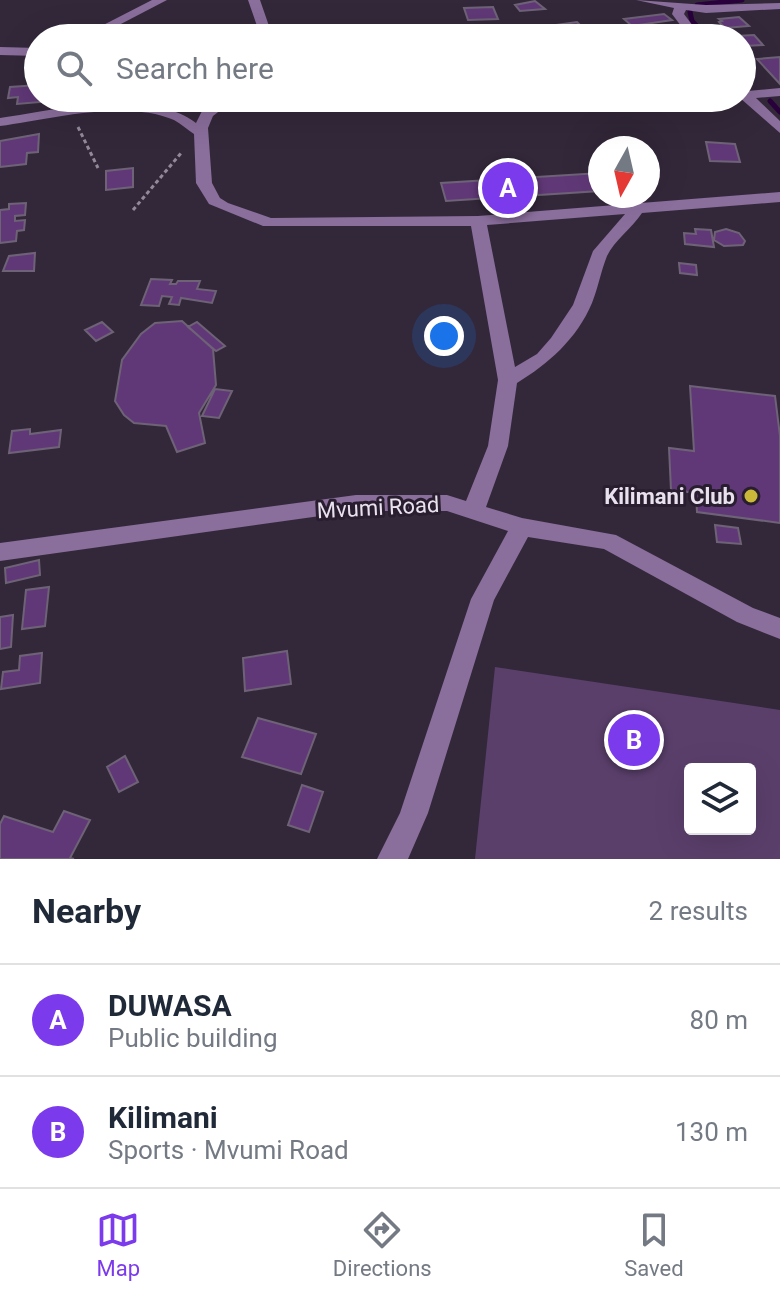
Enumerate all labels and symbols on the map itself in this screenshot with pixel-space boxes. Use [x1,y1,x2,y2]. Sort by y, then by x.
north arrow [588,136,660,208]
pin: A [482,158,534,218]
your location [424,316,464,356]
place label: Kilimani Club [604,484,735,509]
marker: Kilimani Club [742,487,760,505]
street label: Mvumi Road [316,492,440,523]
pin: B [608,710,660,770]

